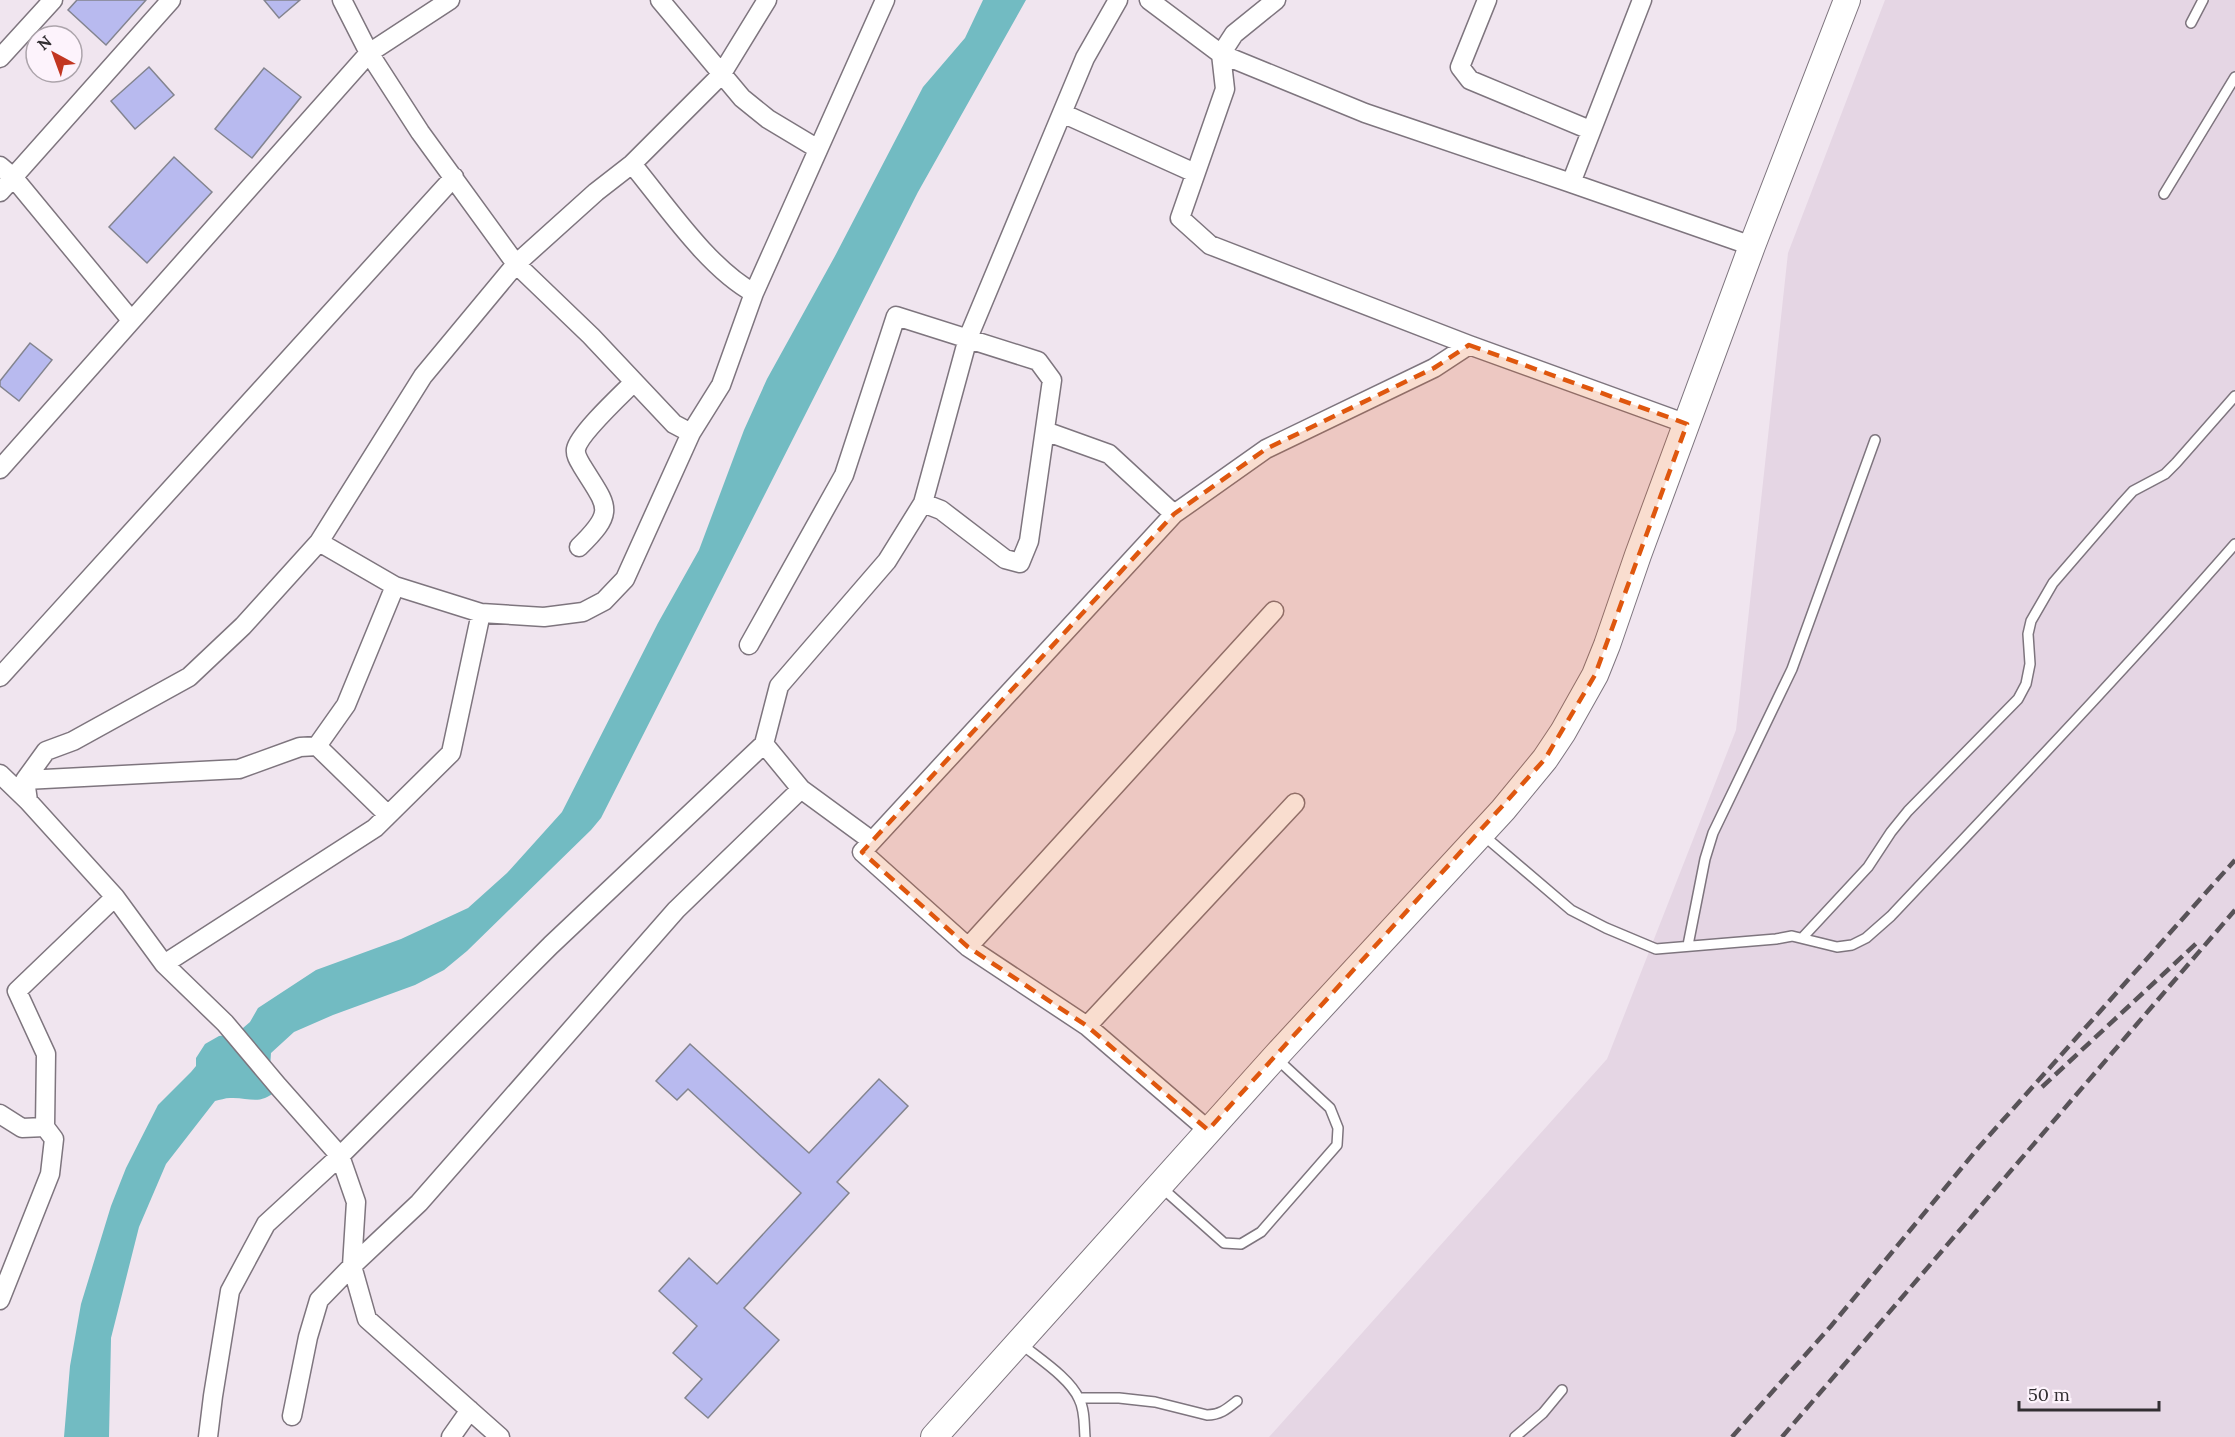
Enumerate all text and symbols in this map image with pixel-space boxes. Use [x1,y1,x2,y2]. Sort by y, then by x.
north arrow [24,24,84,84]
text: N [33,31,55,54]
scale bar [2019,1374,2158,1412]
text: 50 m [2028,1383,2070,1406]

